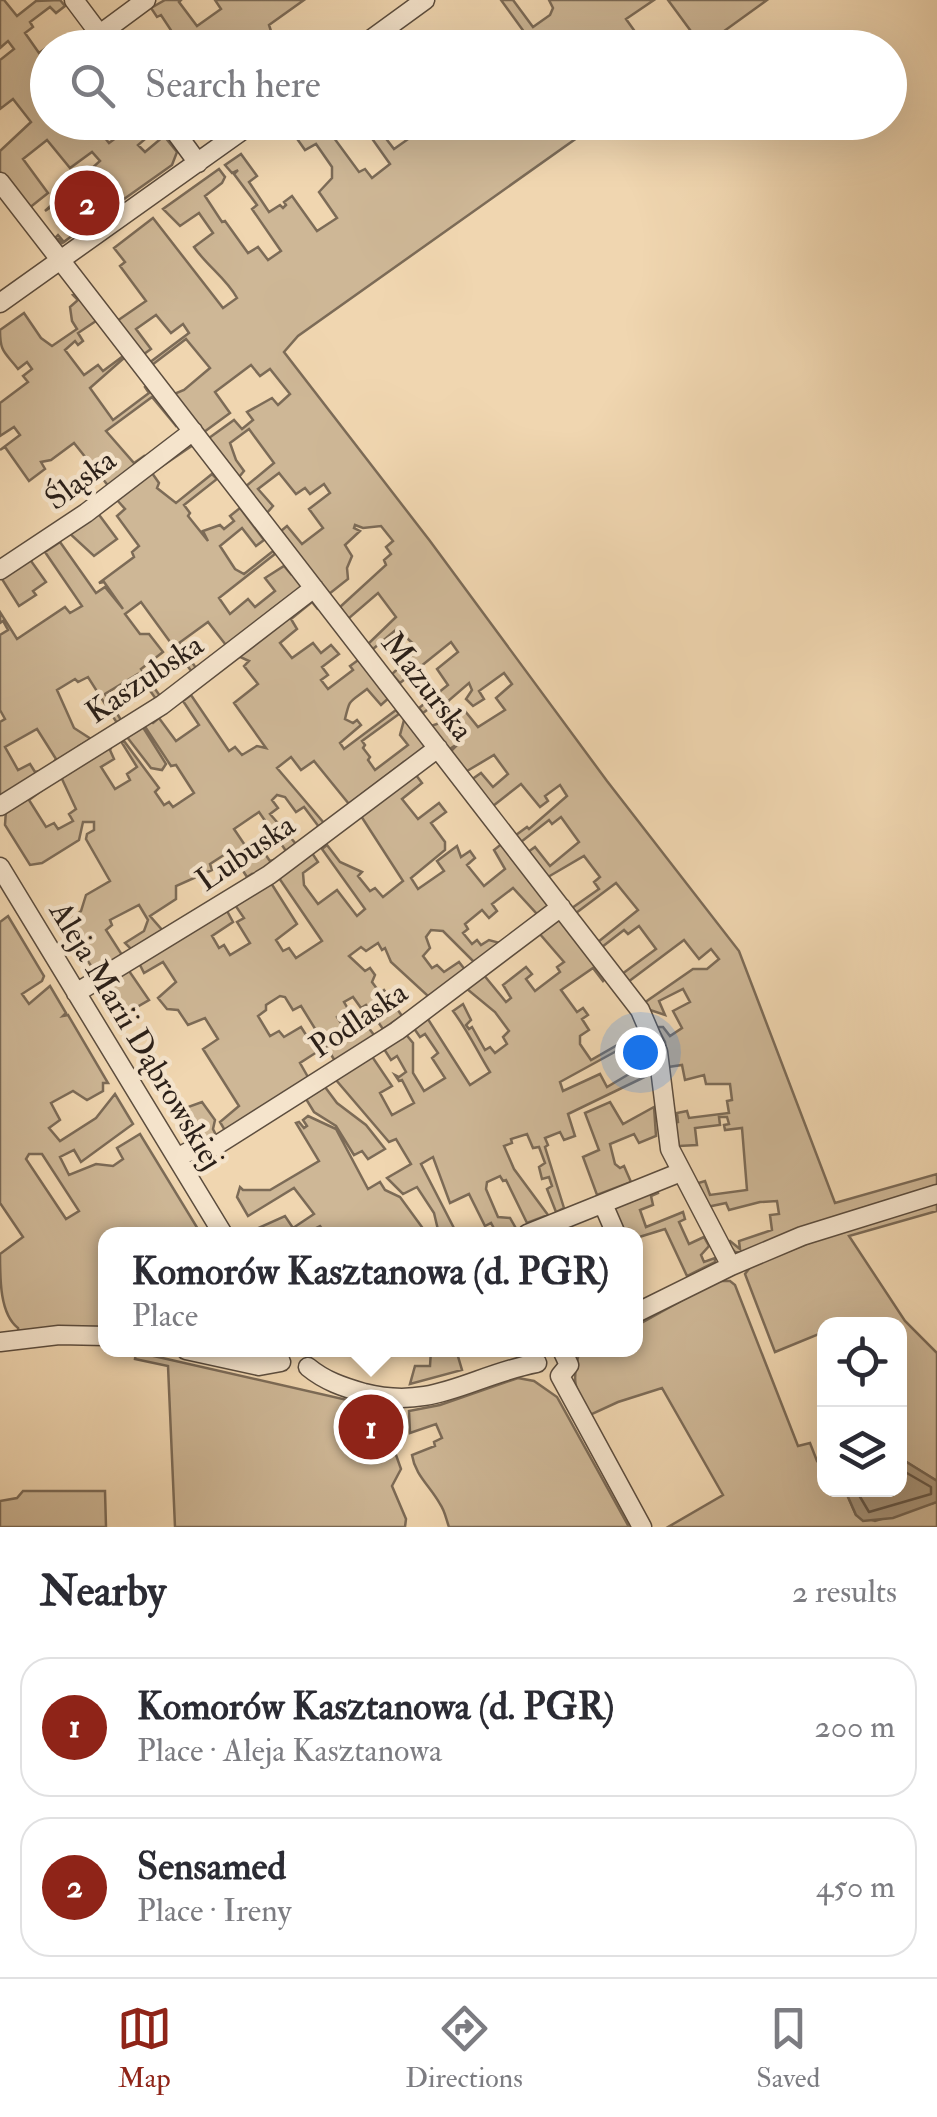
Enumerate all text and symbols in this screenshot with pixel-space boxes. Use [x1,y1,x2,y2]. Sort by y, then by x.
search box [30,30,907,140]
icon: search [65,58,120,113]
text: Search here [145,61,321,109]
pin: 2 [54,166,120,240]
street label: Śląska [37,440,125,519]
street label: Mazurska [372,624,483,750]
street label: Kaszubska [78,625,212,733]
street label: Lubuska [188,805,303,900]
street label: Aleja Marii Dąbrowskiej [40,893,232,1177]
street label: Podlaska [302,972,416,1067]
your location [615,1027,666,1078]
popup [98,1227,643,1357]
text: Komorów Kasztanowa (d. PGR) [132,1248,609,1296]
text: Place [132,1296,198,1336]
map controls [817,1317,907,1497]
button: locate [817,1317,907,1407]
pin: 1 [338,1390,404,1464]
button: layers [817,1407,907,1497]
text: Nearby [40,1566,166,1618]
text: 2 results [792,1572,897,1612]
text: Komorów Kasztanowa (d. PGR) [137,1683,615,1731]
text: 1 [69,1707,80,1747]
text: 200 m [814,1707,895,1747]
text: Place · Aleja Kasztanowa [137,1731,442,1771]
text: Sensamed [137,1843,286,1891]
text: 2 [66,1867,83,1907]
text: 450 m [816,1867,895,1907]
text: Place · Ireny [137,1891,291,1931]
tab: Map [117,2001,172,2096]
tab: Directions [405,2001,523,2096]
tab: Saved [756,2001,820,2096]

